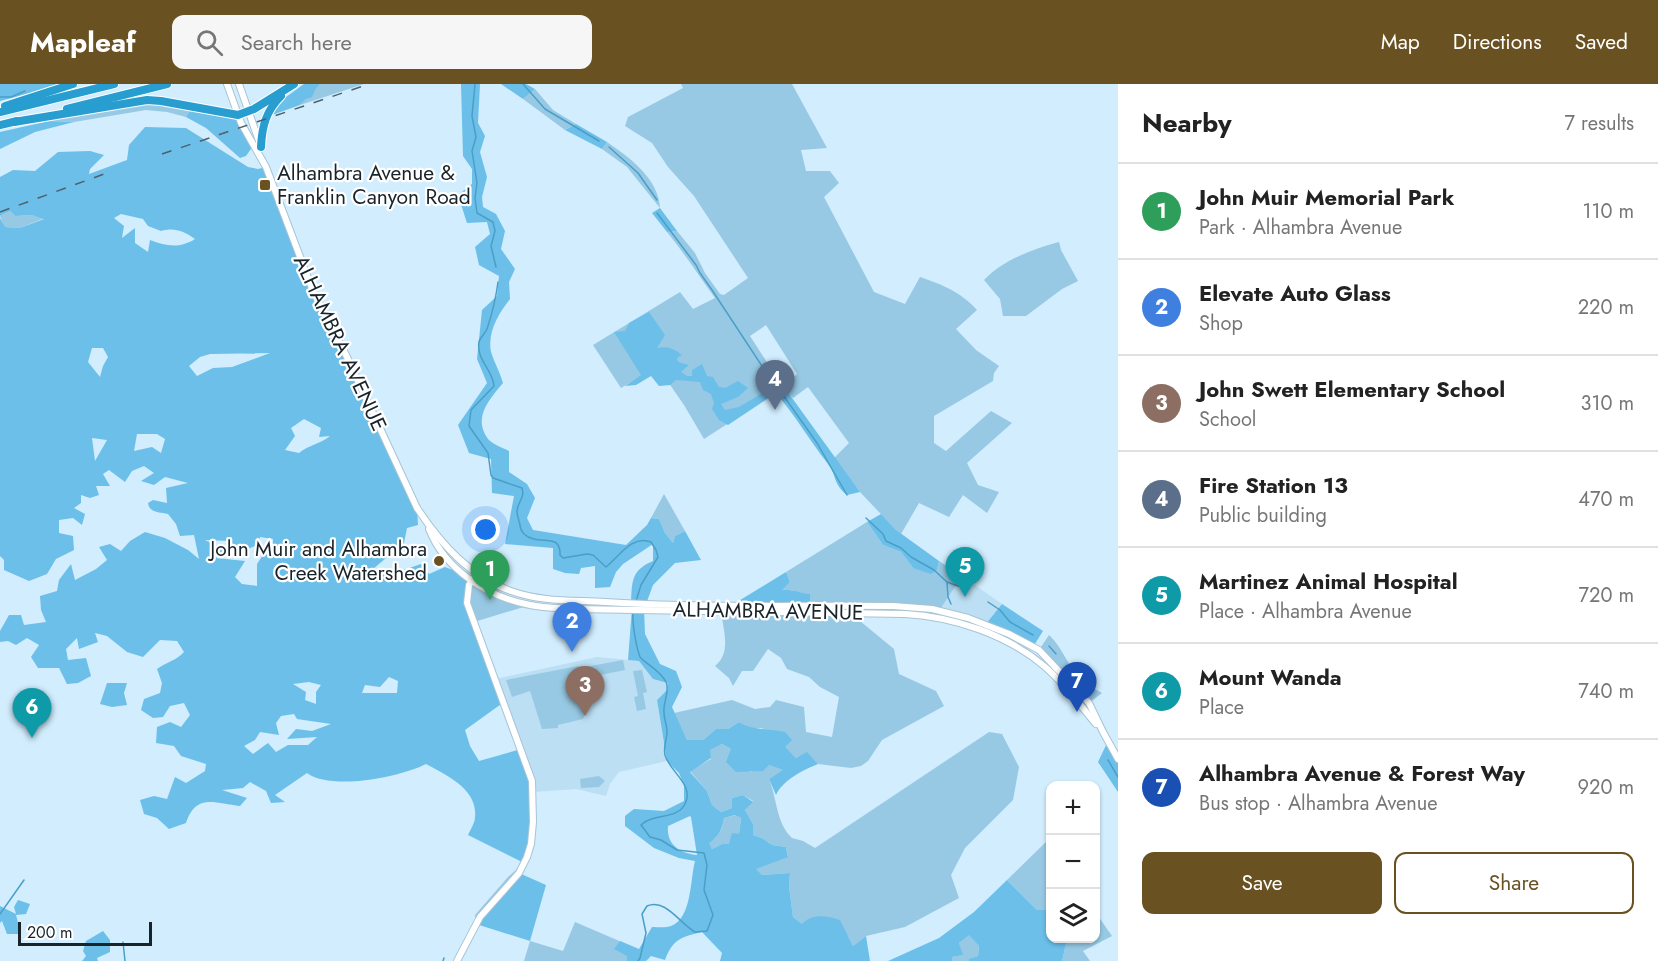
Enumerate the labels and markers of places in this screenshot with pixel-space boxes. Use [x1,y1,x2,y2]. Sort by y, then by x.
place label: Alhambra Avenue & Franklin Canyon Road [277,158,471,212]
marker: Alhambra Avenue & Franklin Canyon Road [258,178,272,192]
pin: 4 [756,360,794,410]
place label: John Muir and Alhambra Creek Watershed [207,534,427,588]
pin: 5 [946,548,984,597]
pin: 1 [470,550,510,600]
marker: John Muir and Alhambra Creek Watershed [432,554,446,568]
pin: 2 [552,602,592,652]
pin: 7 [1058,662,1096,712]
pin: 3 [566,666,604,716]
pin: 6 [12,688,51,738]

